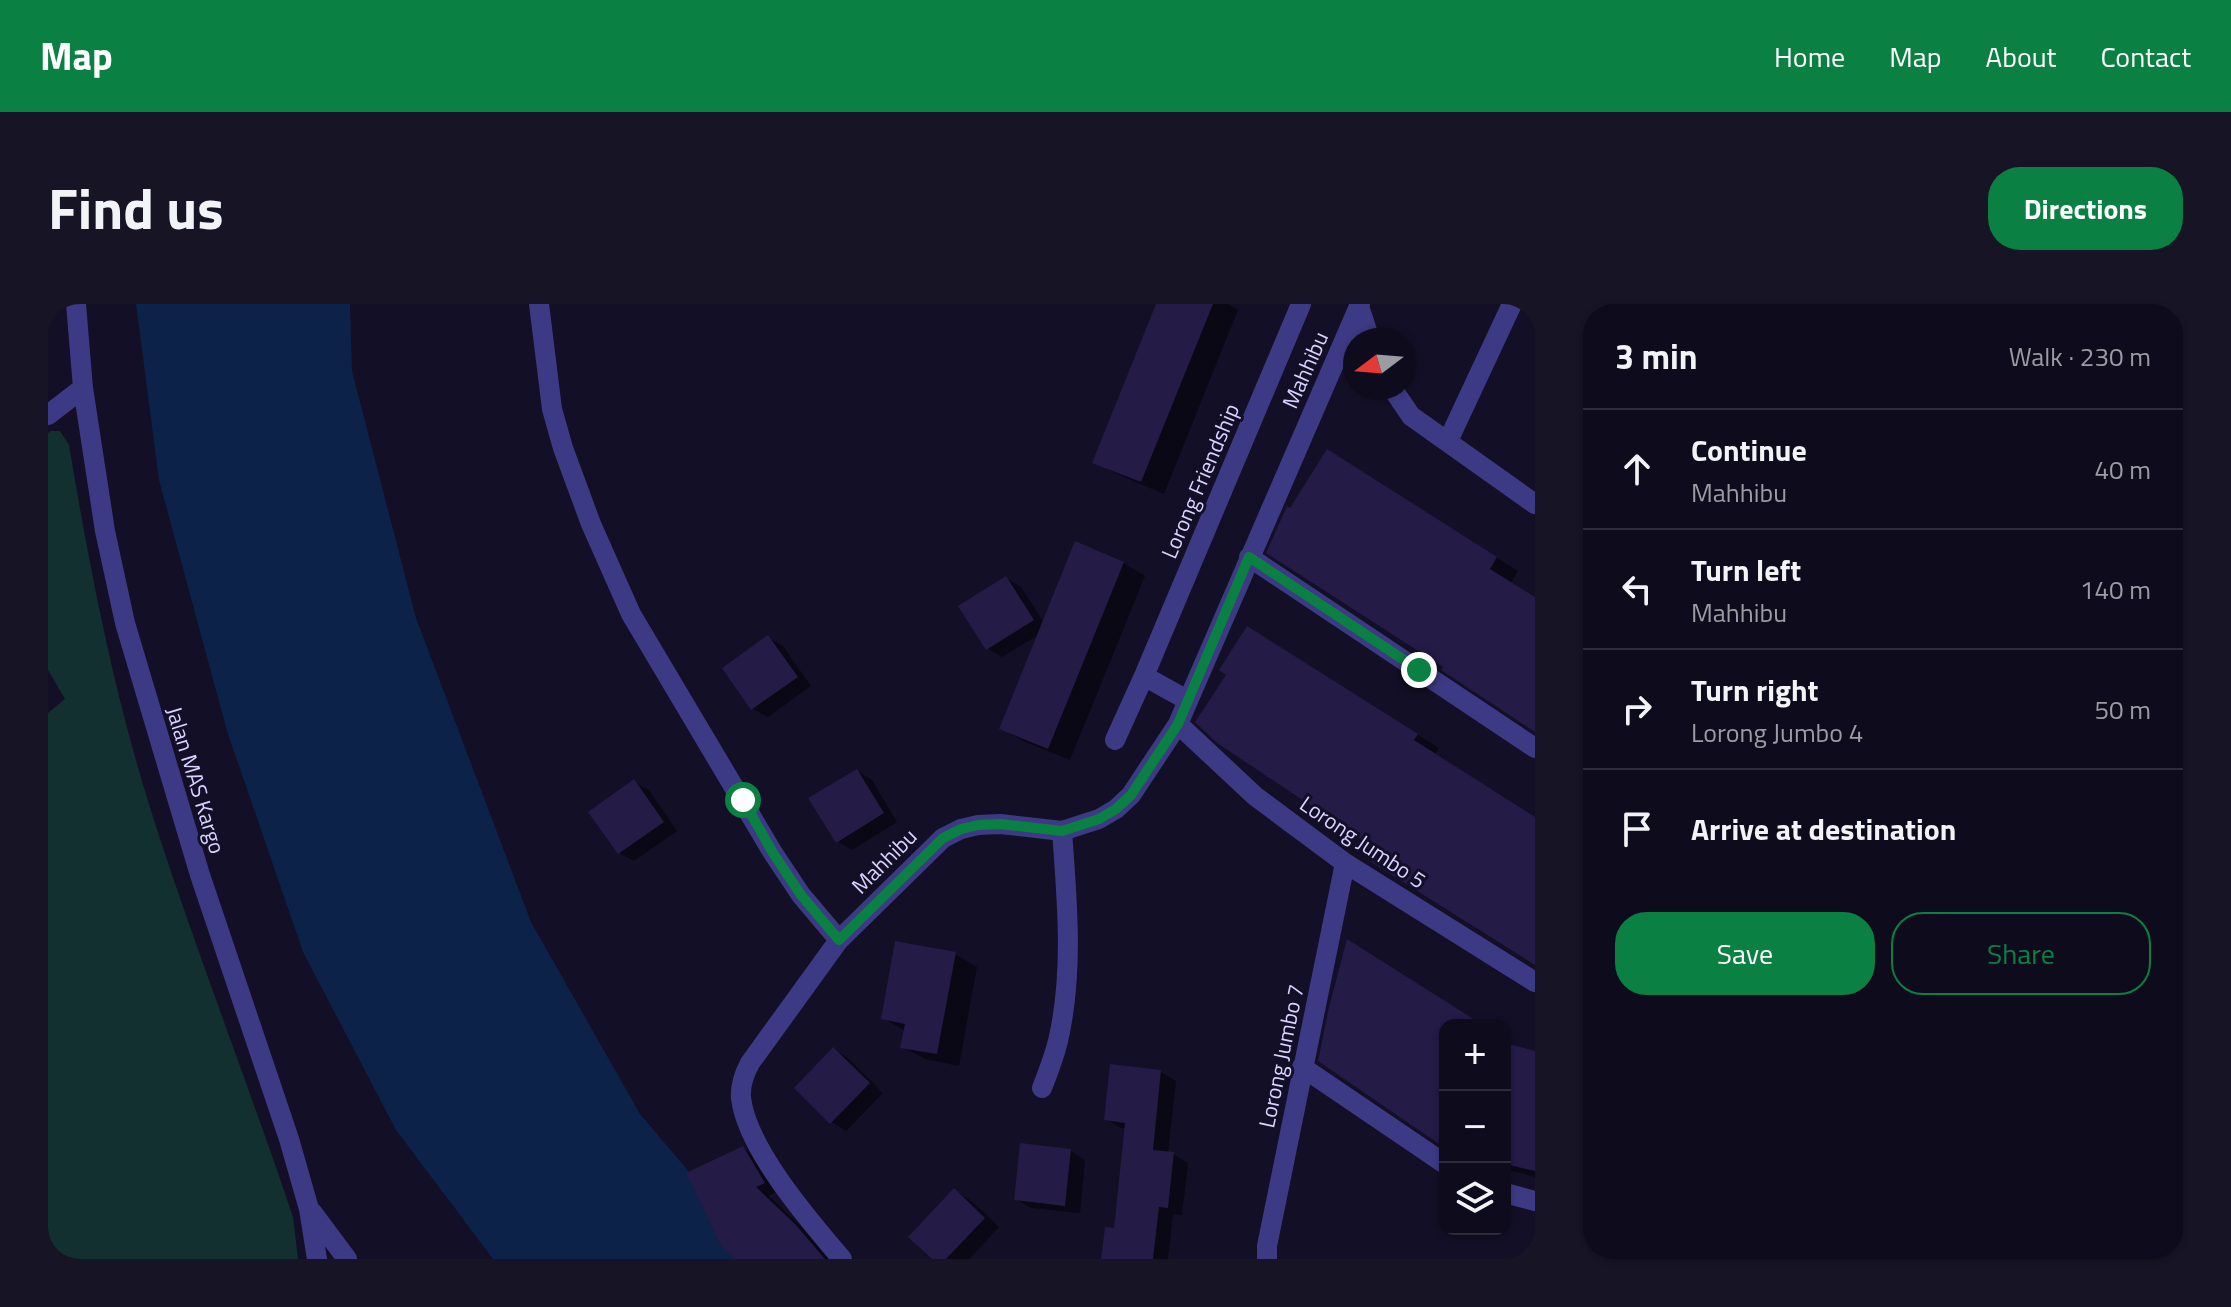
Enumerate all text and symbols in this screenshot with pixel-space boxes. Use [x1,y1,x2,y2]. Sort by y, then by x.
text: Map [40,27,113,85]
text: Home [1774,35,1845,78]
text: Map [1889,35,1942,78]
text: About [1986,35,2056,78]
text: Contact [2100,35,2191,78]
text: Find us [48,166,224,251]
button: Directions [1988,167,2183,250]
street label: Mahhibu [1273,326,1337,414]
north arrow [1343,328,1415,400]
text: 3 min [1615,330,1698,382]
text: Walk · 230 m [2009,337,2151,376]
street label: Lorong Friendship [1152,398,1248,564]
text: Continue [1691,427,1807,473]
icon: ahead [1615,447,1659,491]
text: 40 m [2094,450,2151,489]
text: Mahhibu [1691,473,1787,512]
text: Turn left [1691,547,1801,593]
icon: left [1615,567,1659,611]
text: 140 m [2080,570,2151,609]
text: Mahhibu [1691,593,1787,632]
route end [1401,652,1437,688]
text: Turn right [1691,667,1819,713]
icon: right [1615,687,1659,731]
text: 50 m [2094,690,2151,729]
street label: Jalan MAS Kargo [157,702,235,858]
text: Lorong Jumbo 4 [1691,713,1863,752]
route start [725,782,761,818]
street label: Lorong Jumbo 5 [1293,787,1433,897]
text: Arrive at destination [1691,806,1956,852]
icon: arrive [1615,807,1659,851]
street label: Mahhibu [843,820,925,902]
button: Save [1615,912,1875,995]
button: Share [1891,912,2151,995]
street label: Lorong Jumbo 7 [1249,981,1313,1131]
map controls [1439,1019,1511,1235]
button: + [1439,1019,1511,1091]
button: − [1439,1091,1511,1163]
button: layers [1439,1163,1511,1235]

